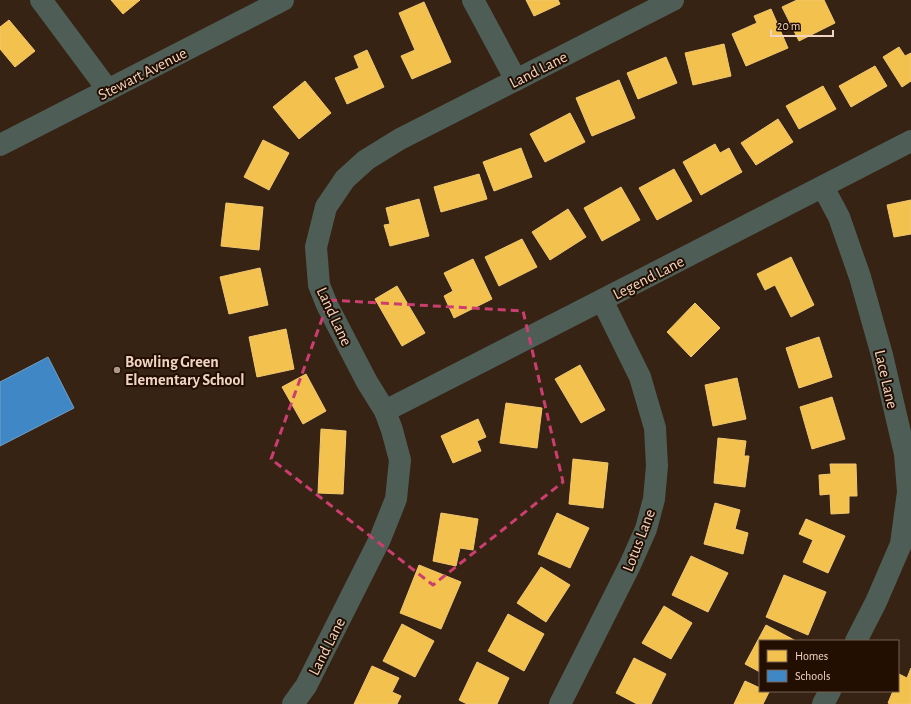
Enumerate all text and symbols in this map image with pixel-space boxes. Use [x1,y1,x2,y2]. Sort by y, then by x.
scale bar [771,12,833,38]
text: 20 m [777,20,800,32]
street label: Stewart Avenue [96,45,189,103]
street label: Land Lane [507,49,570,91]
street label: Legend Lane [610,253,687,303]
street label: Land Lane [314,285,355,348]
street label: Lace Lane [872,348,901,410]
place label: Bowling Green Elementary School [125,354,245,389]
marker: Bowling Green Elementary School [112,365,122,375]
street label: Lotus Lane [620,507,658,574]
street label: Land Lane [306,615,348,678]
legend [759,640,899,692]
text: Homes [795,650,828,662]
text: Schools [795,670,830,682]

